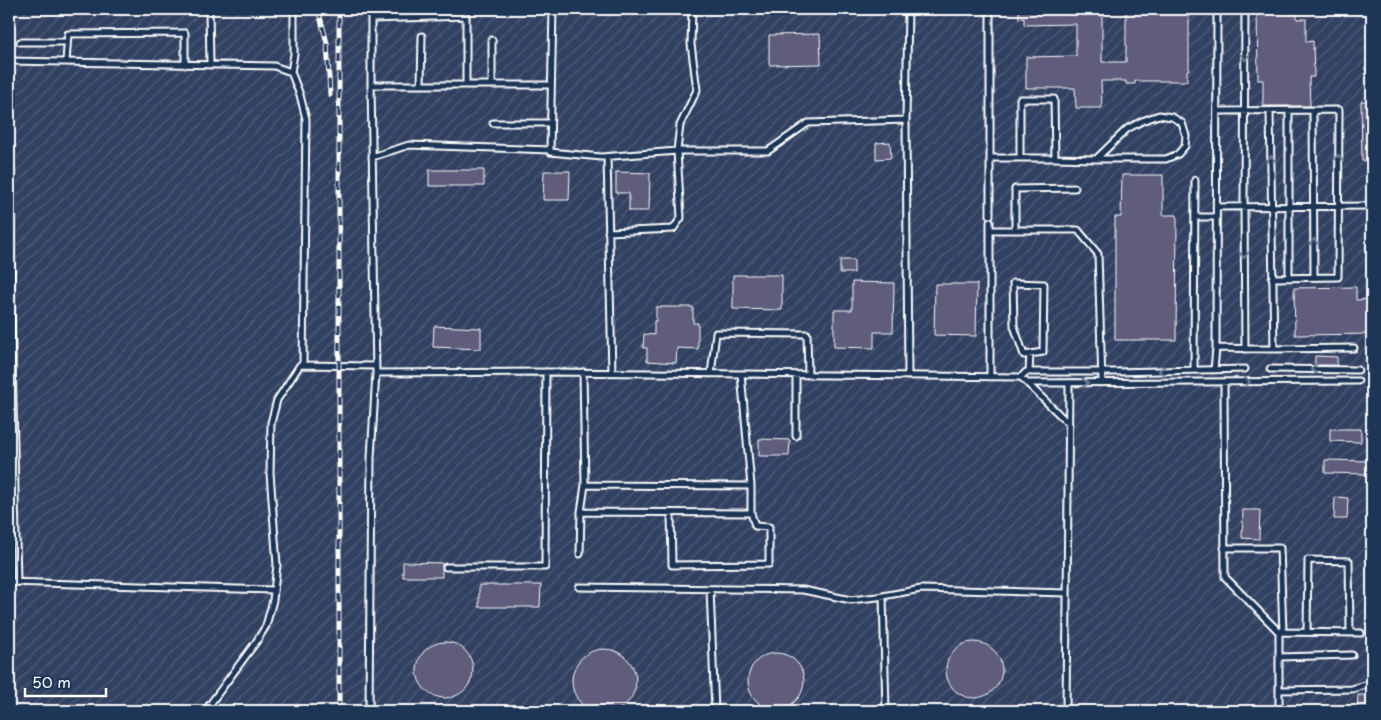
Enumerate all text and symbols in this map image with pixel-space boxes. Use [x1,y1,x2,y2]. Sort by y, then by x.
one-way arrow [1240,54,1250,62]
one-way arrow [1265,154,1276,162]
one-way arrow [1333,154,1343,162]
one-way arrow [1309,237,1319,245]
one-way arrow [1239,252,1249,260]
one-way arrow [1310,364,1318,375]
one-way arrow [1157,366,1165,376]
one-way arrow [1244,377,1251,387]
one-way arrow [1081,378,1089,388]
scale bar [25,665,106,697]
text: 50 m [32,670,71,693]

